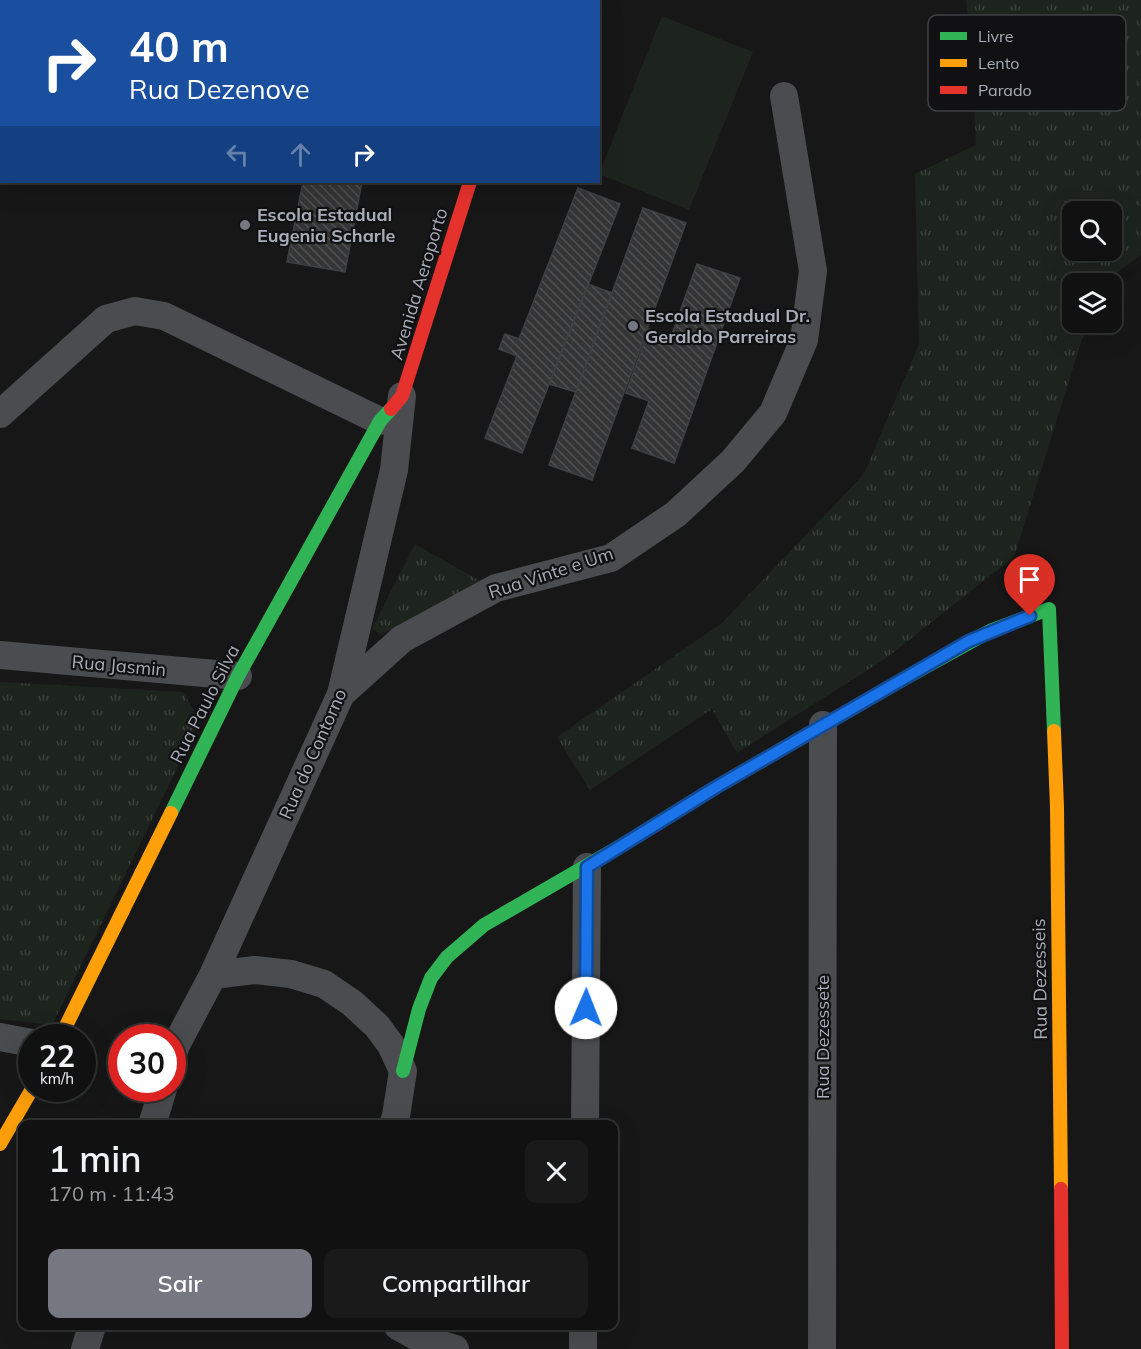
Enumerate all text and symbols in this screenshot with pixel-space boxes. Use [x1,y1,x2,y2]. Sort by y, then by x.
legend [928,15,1126,111]
text: 40 m [129,20,229,73]
icon: right [30,24,108,102]
text: Livre [978,26,1013,46]
text: Lento [978,53,1019,73]
text: Rua Dezenove [129,72,310,106]
text: Parado [978,80,1032,100]
icon: left [221,138,254,171]
icon: ahead [284,138,317,171]
icon: right [347,138,380,171]
map controls [1062,201,1122,333]
button: search [1062,201,1122,261]
place label: Escola Estadual Eugenia Scharle [257,203,396,247]
street label: Avenida Aeroporto [385,205,453,362]
marker: Escola Estadual Eugenia Scharle [238,218,252,232]
button: layers [1062,273,1122,333]
place label: Escola Estadual Dr. Geraldo Parreiras [645,304,810,348]
marker: Escola Estadual Dr. Geraldo Parreiras [626,319,640,333]
street label: Rua Vinte e Um [486,542,616,604]
pin [1004,554,1055,616]
icon: arrive [1013,563,1046,596]
street label: Rua Paulo Silva [165,641,244,767]
street label: Rua Jasmin [71,650,167,681]
street label: Rua do Contorno [273,685,352,823]
street label: Rua Dezesseis [1027,918,1052,1040]
street label: Rua Dezessete [811,975,834,1099]
position arrow [554,976,618,1040]
speed limit sign: 30 [108,1024,186,1102]
text: 22 [39,1037,75,1075]
text: km/h [40,1069,74,1088]
text: 1 min [48,1136,142,1181]
button: close [525,1140,588,1203]
text: 170 m · 11:43 [48,1181,174,1206]
button: Sair [48,1249,312,1318]
button: Compartilhar [324,1249,588,1318]

